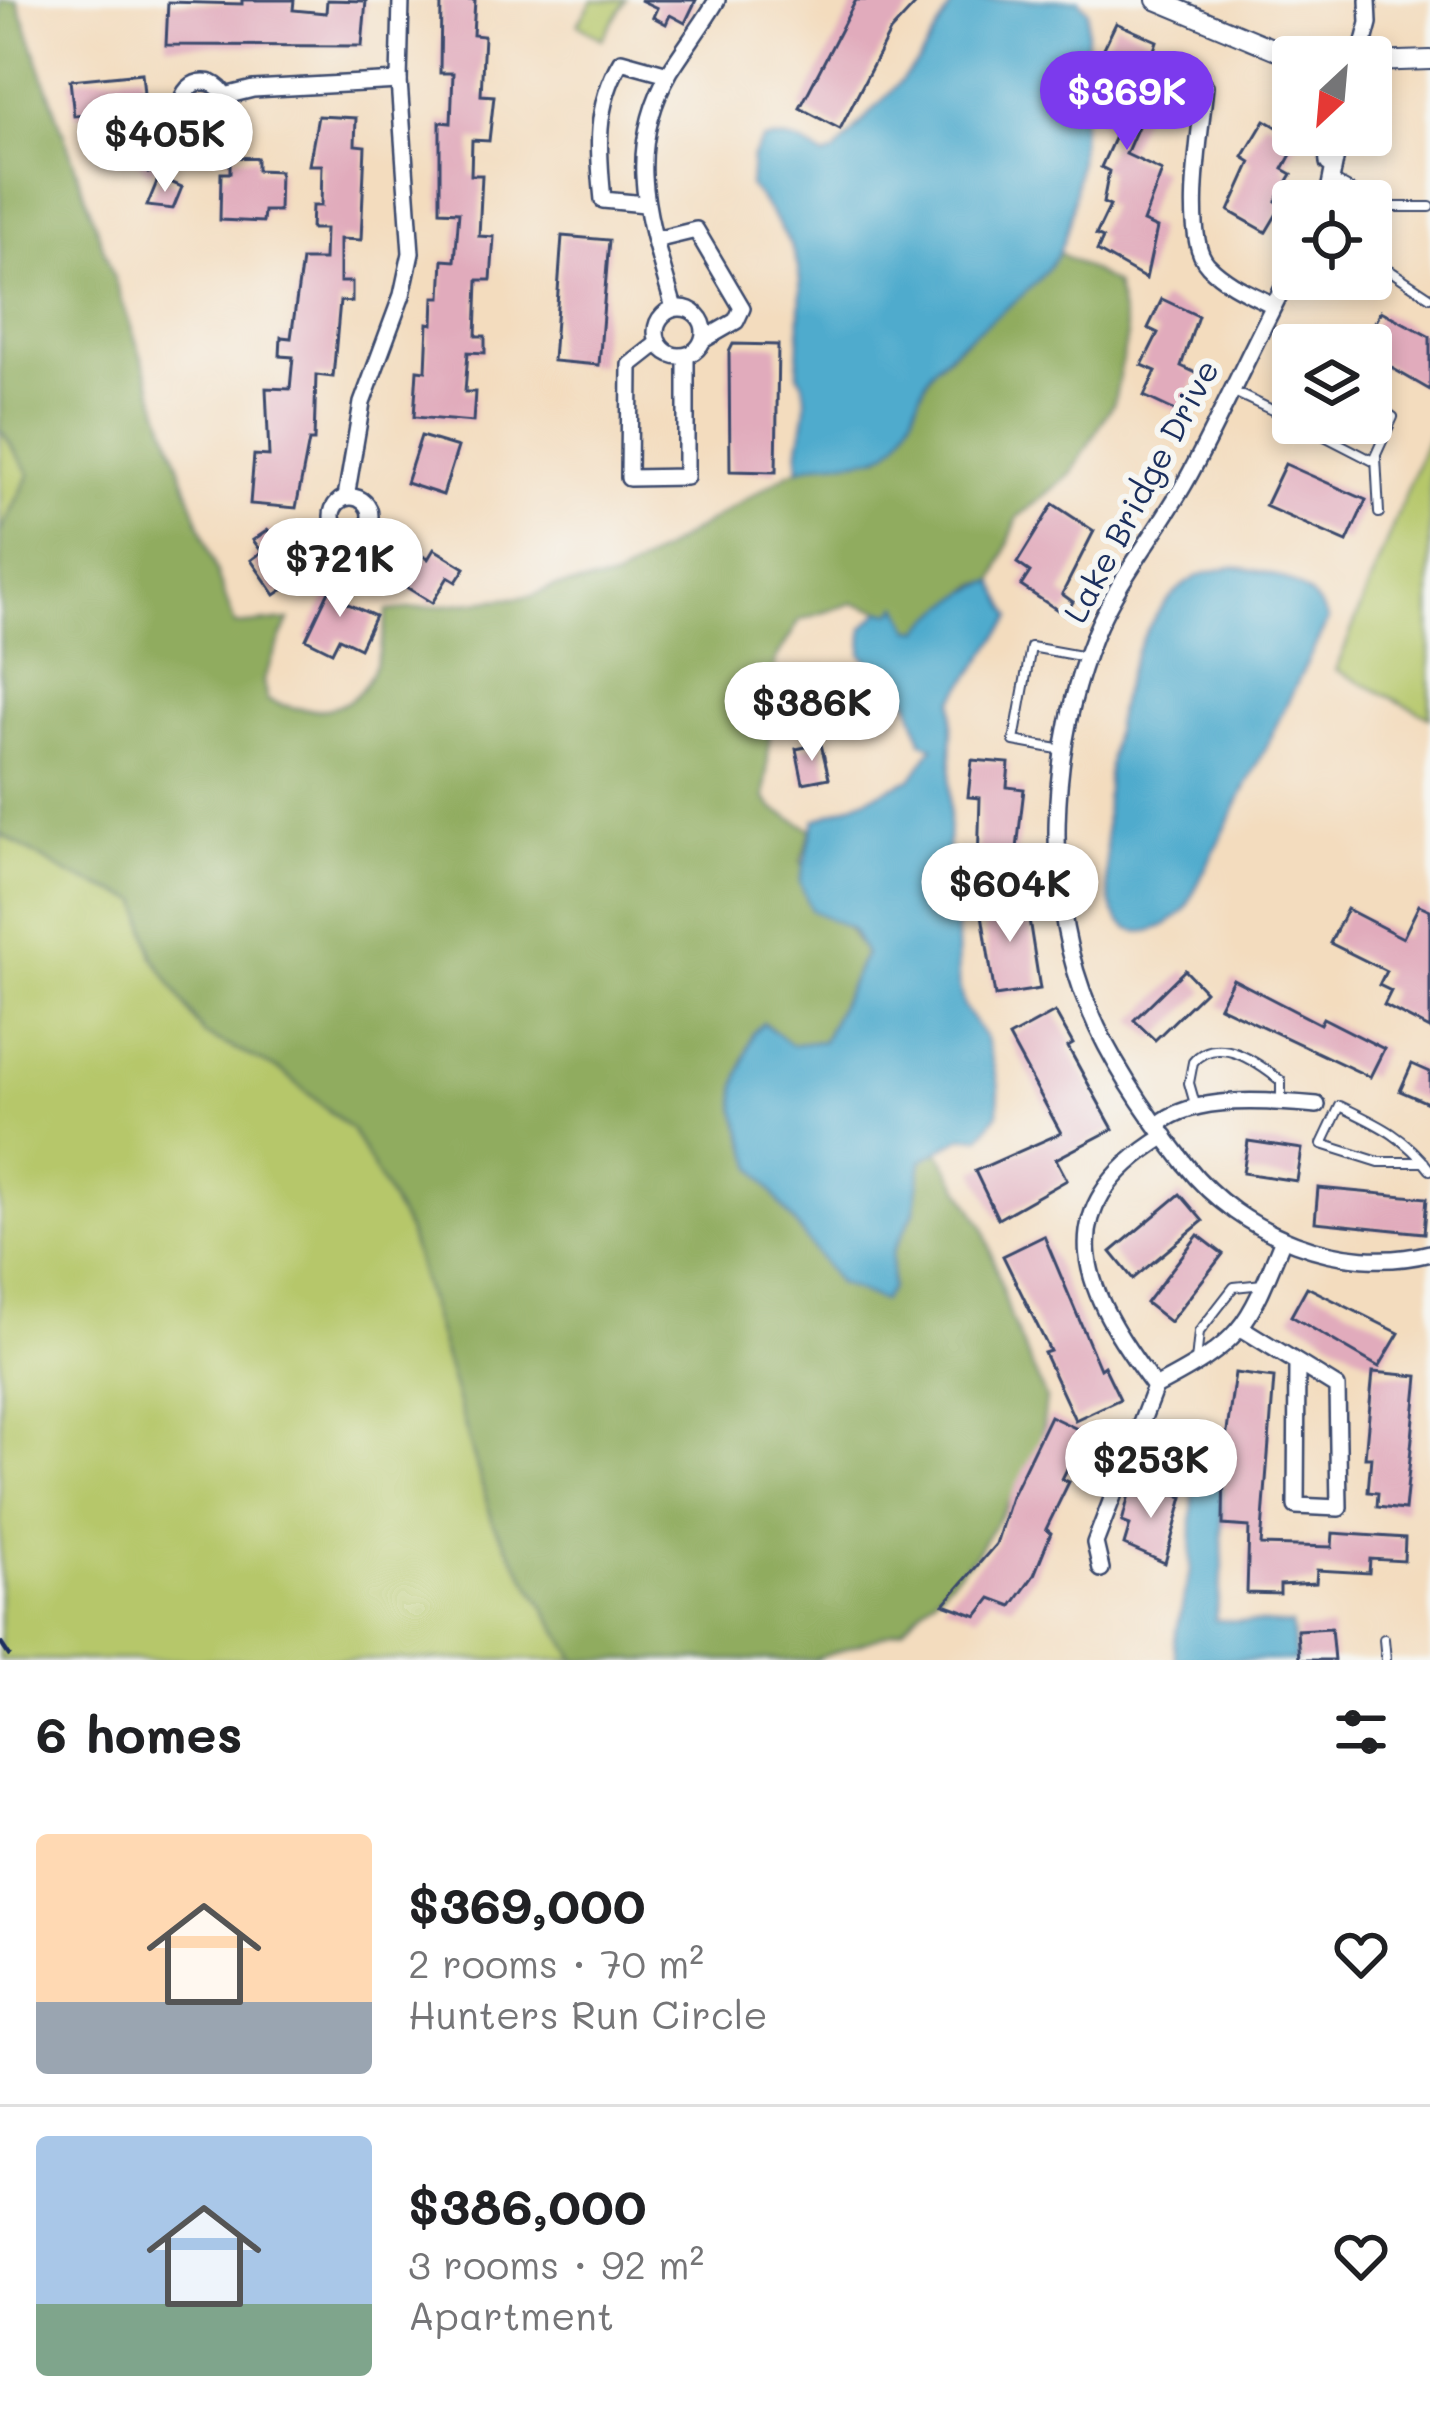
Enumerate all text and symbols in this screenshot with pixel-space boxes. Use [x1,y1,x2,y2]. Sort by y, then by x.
north arrow [1272,36,1392,156]
map controls [1272,36,1392,444]
pin: $369K [1043,51,1211,153]
text: $369K [1067,64,1187,115]
pin: $405K [81,93,249,195]
text: $405K [104,106,226,157]
button: locate [1272,180,1392,300]
button: layers [1272,324,1392,444]
street label: Lake Bridge Drive [1052,351,1227,629]
pin: $721K [256,518,424,620]
text: $721K [285,531,395,582]
pin: $386K [728,662,896,764]
text: $386K [752,675,872,726]
pin: $604K [926,843,1094,945]
text: $604K [948,856,1072,907]
pin: $253K [1067,1419,1235,1521]
text: $253K [1092,1432,1210,1483]
text: 6 homes [36,1699,242,1766]
icon: filters [1328,1699,1394,1765]
text: $369,000 [408,1870,646,1937]
icon: home [132,1882,276,2026]
icon: heart [1328,1921,1394,1987]
text: 2 rooms · 70 m² [408,1937,704,1988]
text: Hunters Run Circle [408,1988,768,2039]
text: $386,000 [408,2171,647,2238]
icon: home [132,2184,276,2328]
icon: heart [1328,2223,1394,2289]
text: 3 rooms · 92 m² [408,2238,704,2289]
text: Apartment [408,2289,614,2340]

